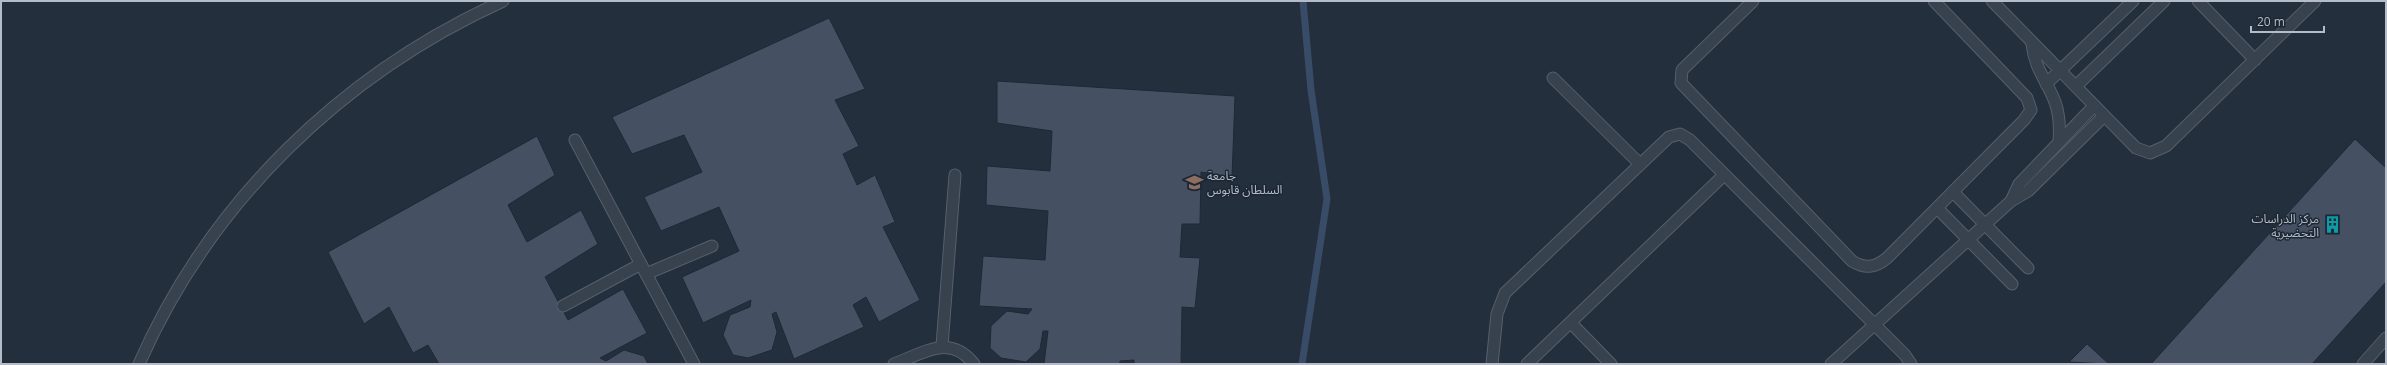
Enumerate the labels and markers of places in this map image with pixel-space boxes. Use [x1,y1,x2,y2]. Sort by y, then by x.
place label: جامعة السلطان قابوس [1207,167,1283,198]
school or university icon: جامعة السلطان قابوس [1184,172,1204,192]
place label: مركز الدراسات التحضيرية [2251,210,2319,241]
building icon: مركز الدراسات التحضيرية [2322,215,2342,235]

